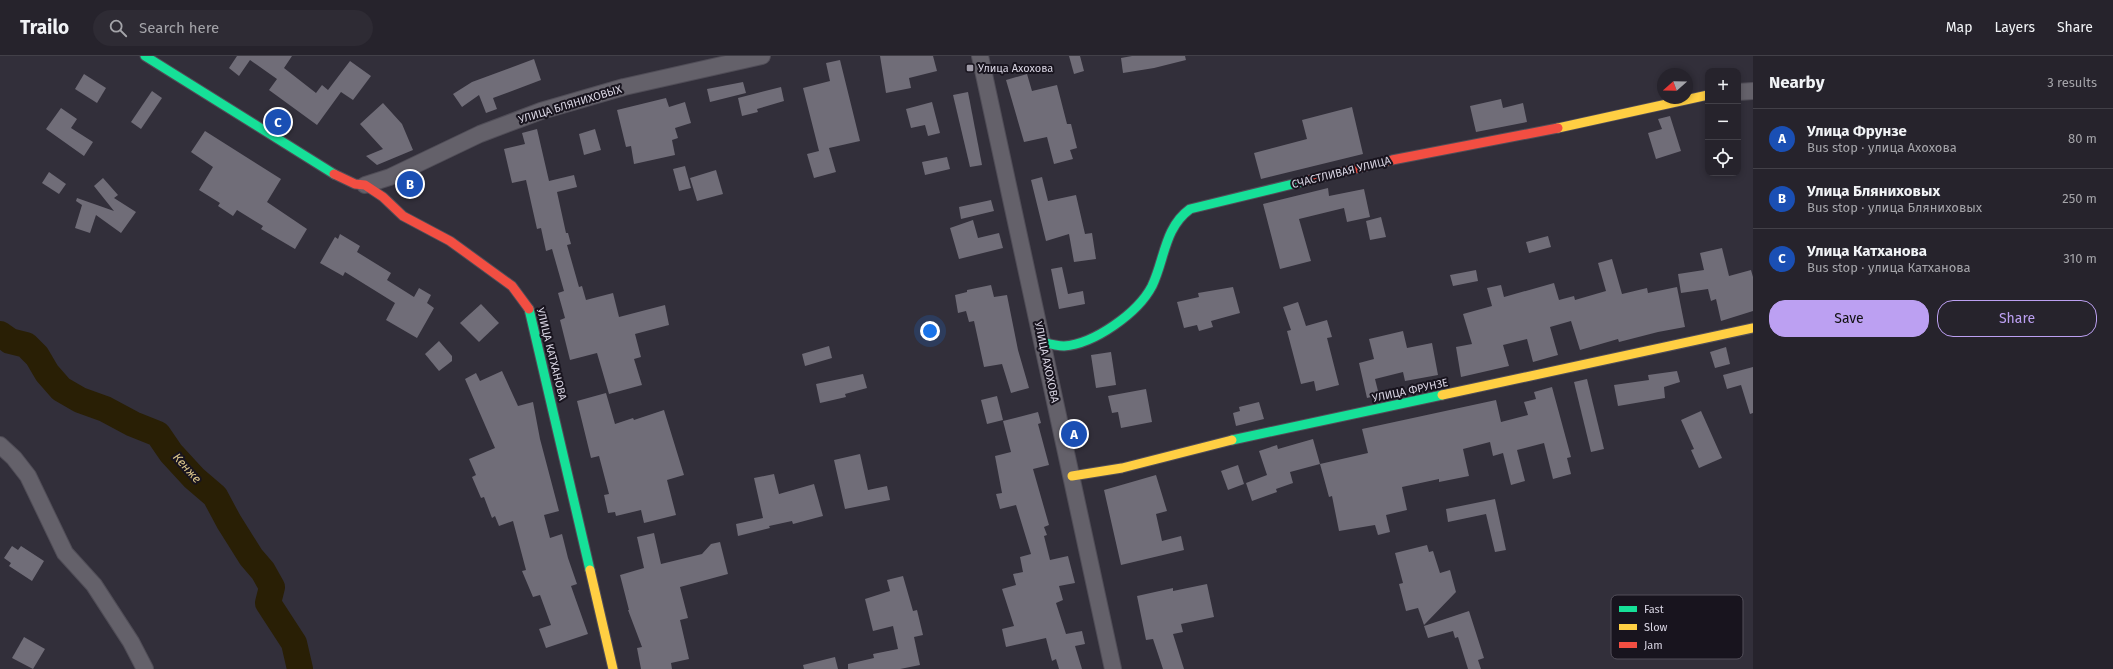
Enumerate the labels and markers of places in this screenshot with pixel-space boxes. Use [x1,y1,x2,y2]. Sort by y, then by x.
place label: Улица Ахохова [978,62,1053,75]
marker: Улица Ахохова [965,63,975,73]
pin: C [265,107,291,137]
pin: B [397,169,423,199]
pin: A [1061,419,1087,449]

